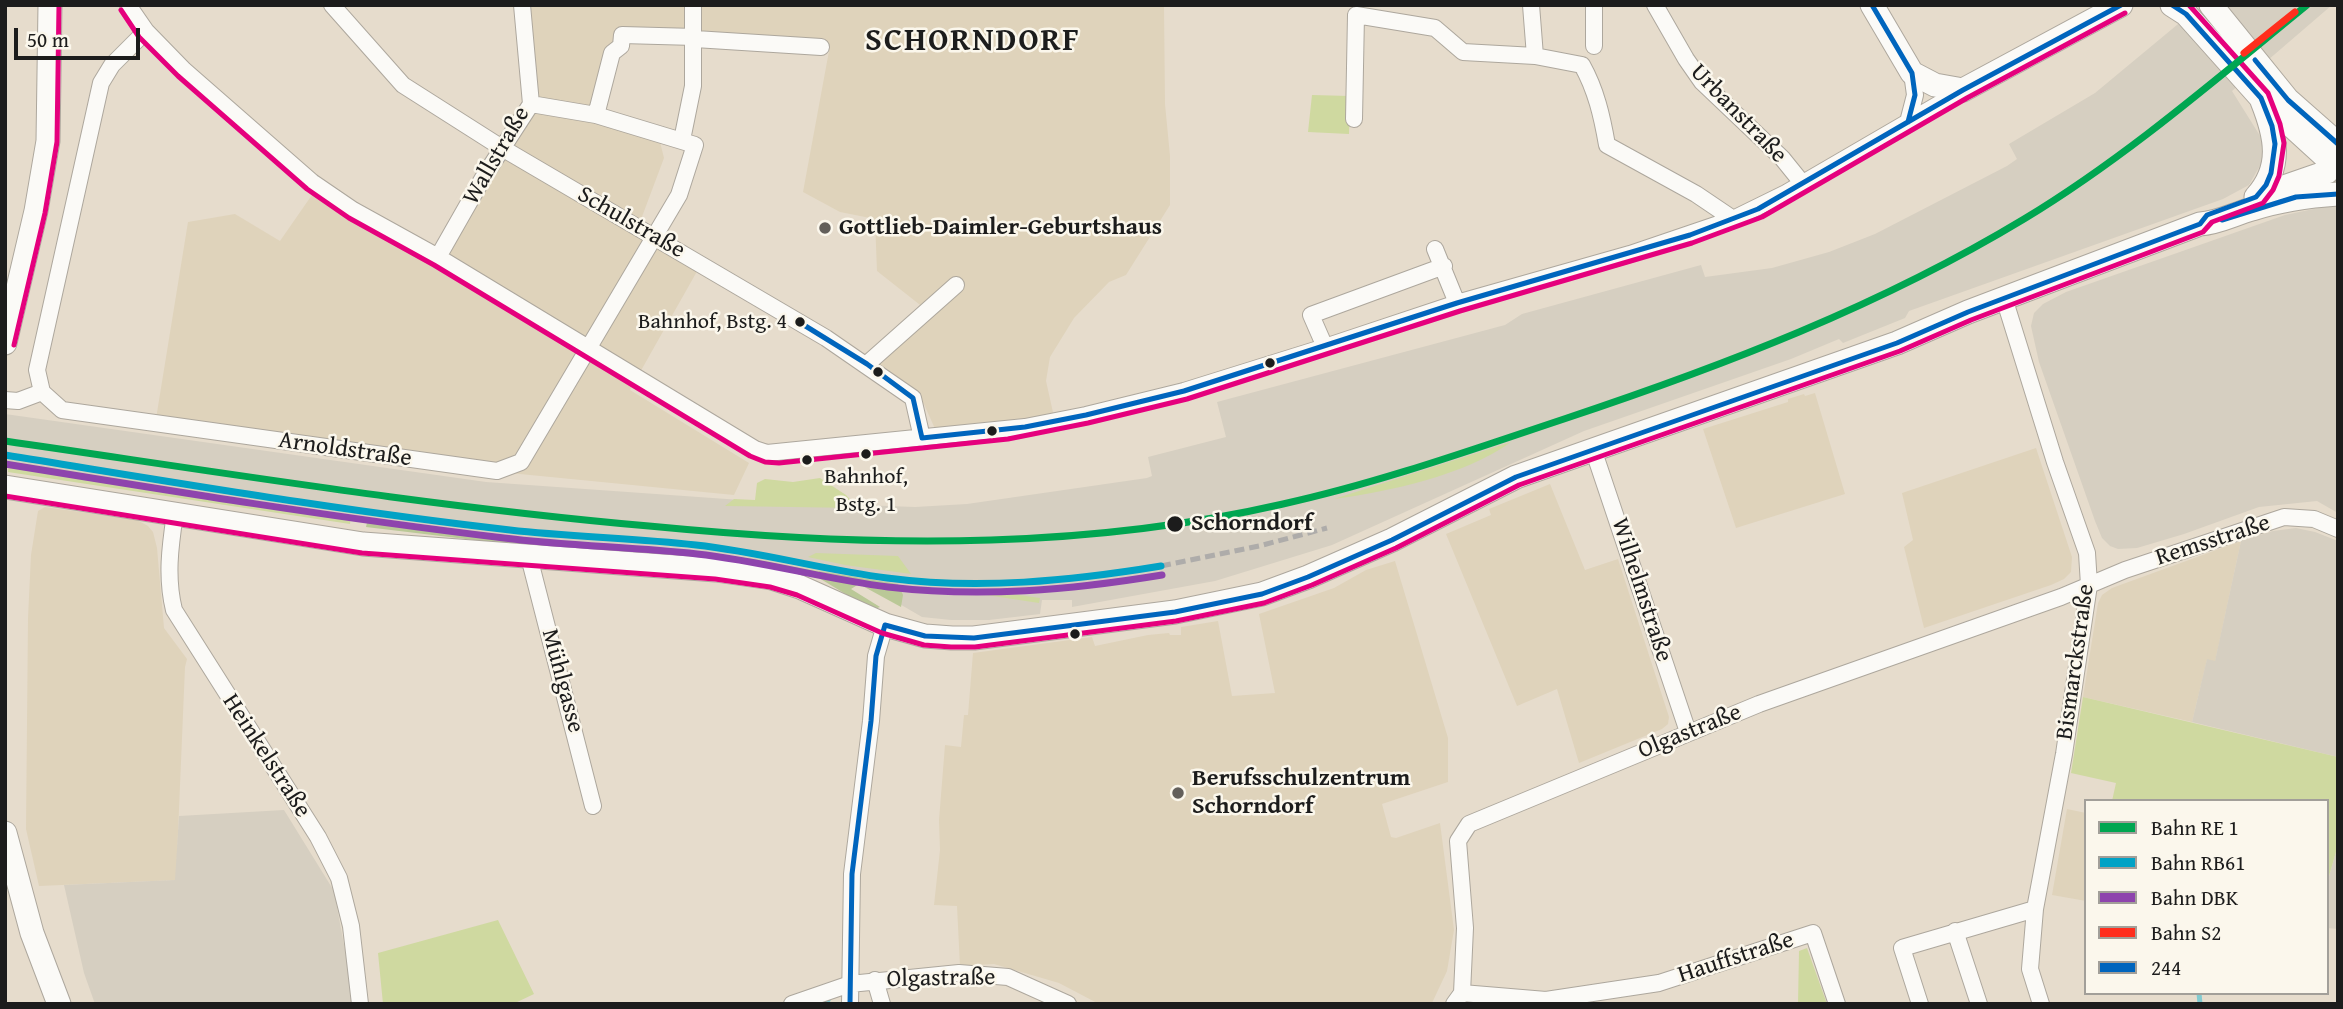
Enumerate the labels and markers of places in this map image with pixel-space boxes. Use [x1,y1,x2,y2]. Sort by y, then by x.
place label: Gottlieb-Daimler-Geburtshaus [839,214,1162,242]
marker: Gottlieb-Daimler-Geburtshaus [817,220,833,236]
place label: Bahnhof, Bstg. 4 [638,309,787,335]
marker: Bahnhof, Bstg. 4 [793,315,807,329]
unlabelled marker [1263,356,1277,370]
unlabelled marker [871,365,885,379]
unlabelled marker [985,424,999,438]
marker: Bahnhof, Bstg. 1 [859,447,873,461]
unlabelled marker [800,453,814,467]
place label: Bahnhof, Bstg. 1 [824,464,908,516]
place label: Schorndorf [1191,510,1312,538]
marker: Schorndorf [1165,514,1185,534]
unlabelled marker [1068,627,1082,641]
place label: Berufsschulzentrum Schorndorf [1192,765,1410,821]
marker: Berufsschulzentrum Schorndorf [1170,785,1186,801]

